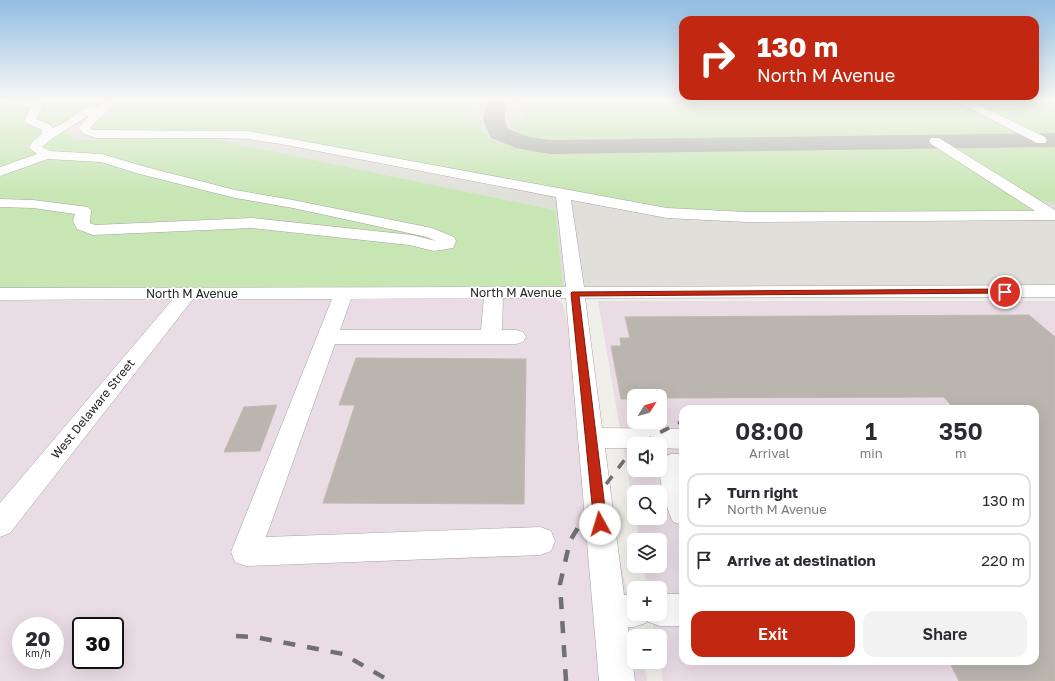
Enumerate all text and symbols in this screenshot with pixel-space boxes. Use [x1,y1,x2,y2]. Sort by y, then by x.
text: 130 m [757,30,838,63]
icon: right [691,32,743,84]
text: North M Avenue [757,64,895,86]
pin [988,275,1022,309]
icon: arrive [994,281,1016,303]
street label: North M Avenue [470,285,562,300]
street label: North M Avenue [146,286,238,301]
street label: West Delaware Street [48,356,138,462]
north arrow [627,389,667,429]
map controls [627,389,667,669]
text: 08:00 [735,416,804,445]
text: 1 [865,416,877,445]
text: 350 [939,416,983,445]
button: sound [627,437,667,477]
text: Arrival [749,445,790,461]
text: min [860,445,883,461]
text: m [955,445,967,461]
text: Turn right [727,483,798,501]
button: search [627,485,667,525]
icon: right [693,489,715,511]
text: 130 m [983,491,1025,509]
text: North M Avenue [727,501,827,517]
position arrow [579,503,621,545]
button: layers [627,533,667,573]
icon: arrive [693,549,715,571]
text: Arrive at destination [727,551,876,569]
text: 220 m [981,551,1025,569]
button: + [627,581,667,621]
button: Exit [691,611,855,657]
button: Share [863,611,1027,657]
speed limit sign: 30 [72,617,124,669]
text: 20 [25,626,51,650]
button: − [627,629,667,669]
text: km/h [25,647,51,659]

